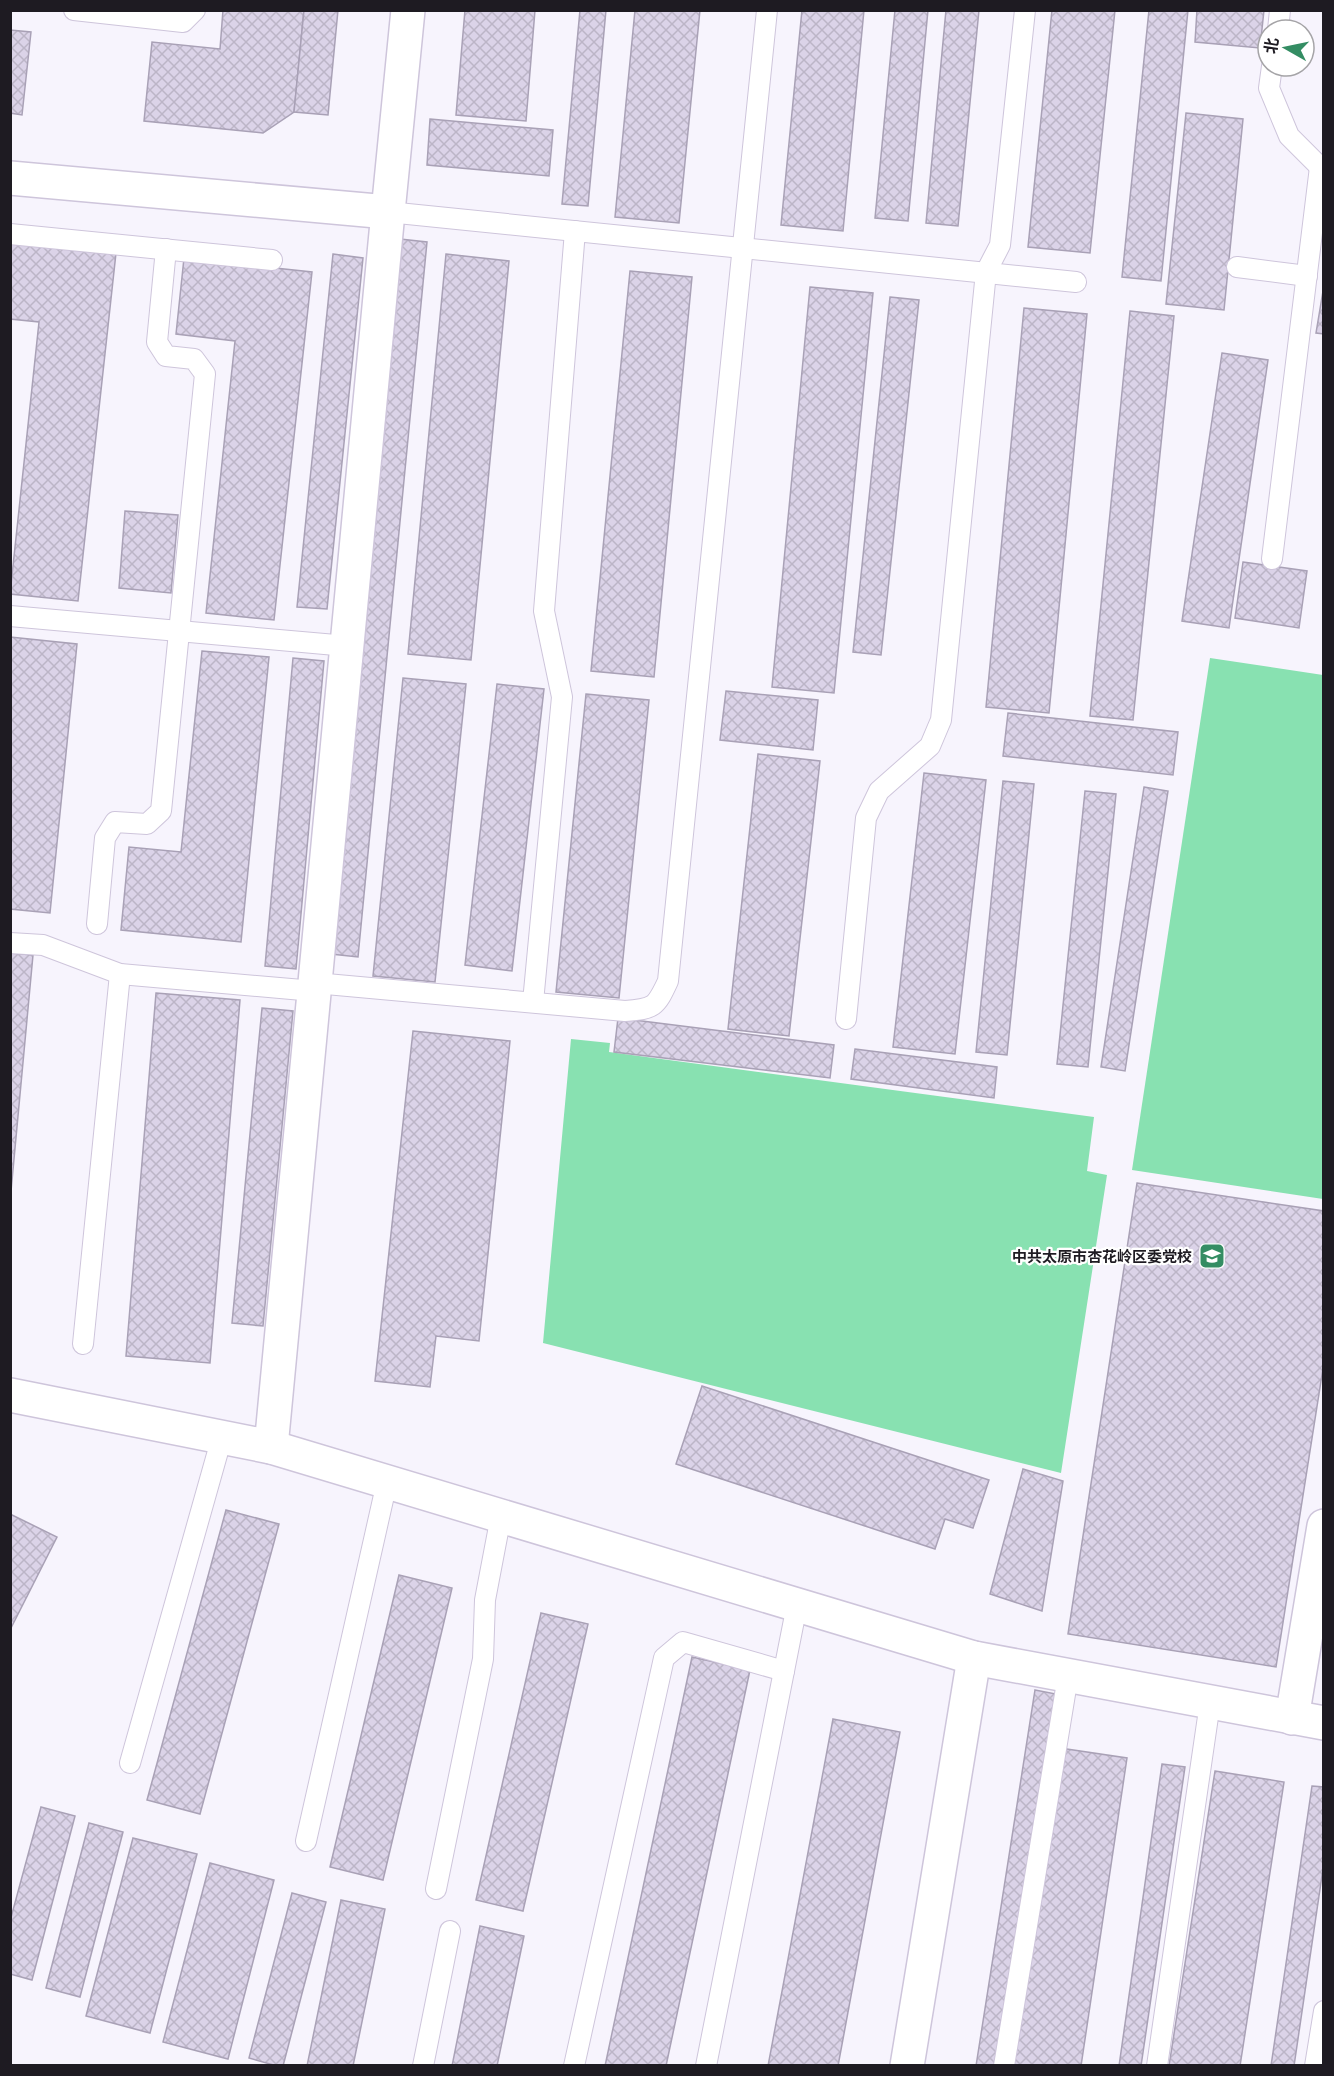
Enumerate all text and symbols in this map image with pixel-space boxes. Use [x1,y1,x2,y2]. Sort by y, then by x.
north arrow [1256,18,1316,78]
text: 北 [1260,36,1282,55]
school or university icon: 中共太原市杏花岭区委党校 [1197,1241,1227,1271]
place label: 中共太原市杏花岭区委党校 [1012,1247,1192,1266]

